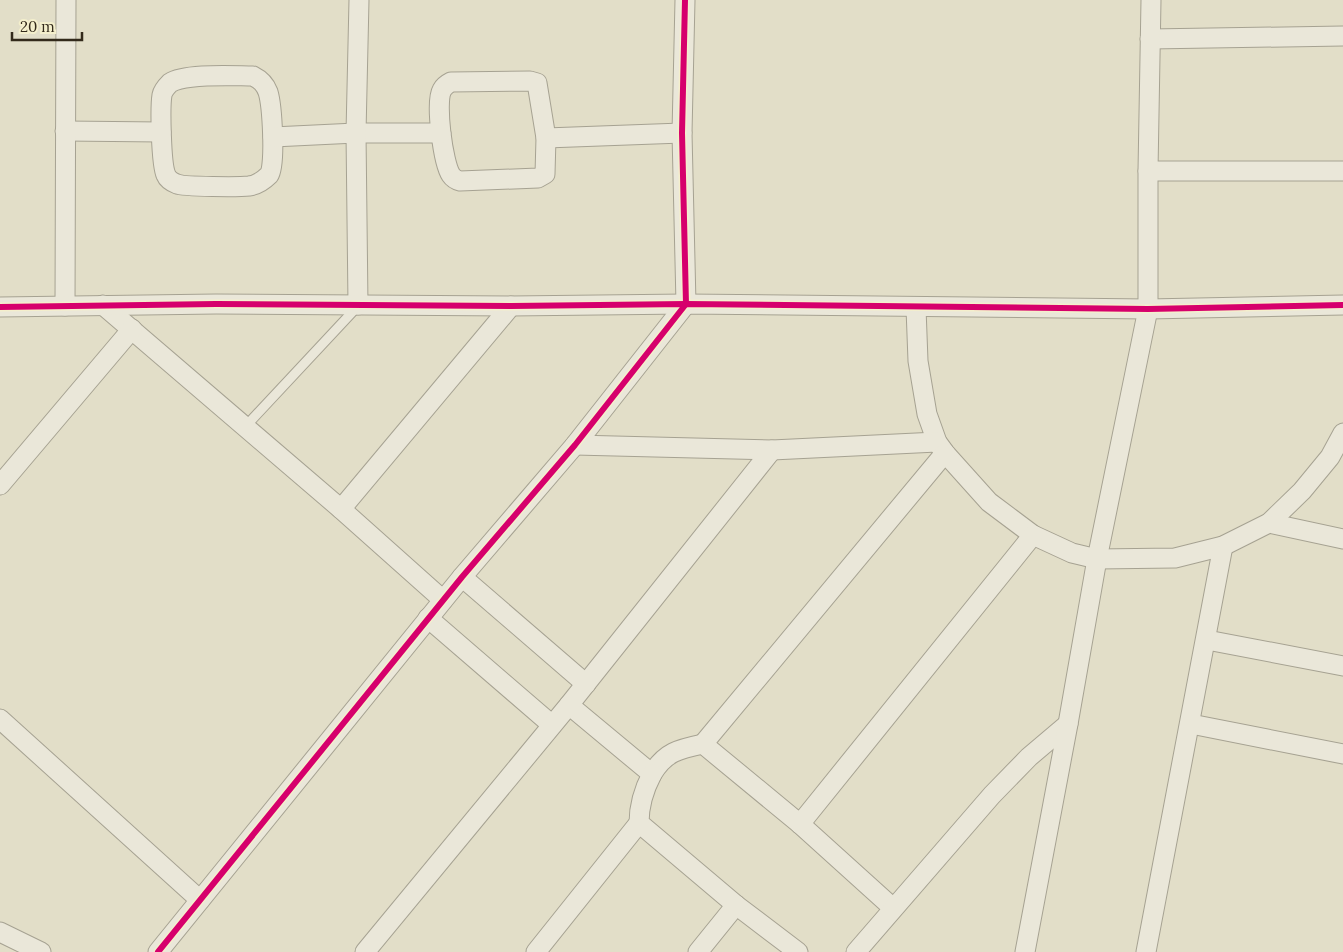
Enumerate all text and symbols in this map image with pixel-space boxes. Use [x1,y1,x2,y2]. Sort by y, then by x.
scale bar [12,10,82,42]
text: 20 m [20,17,55,36]

